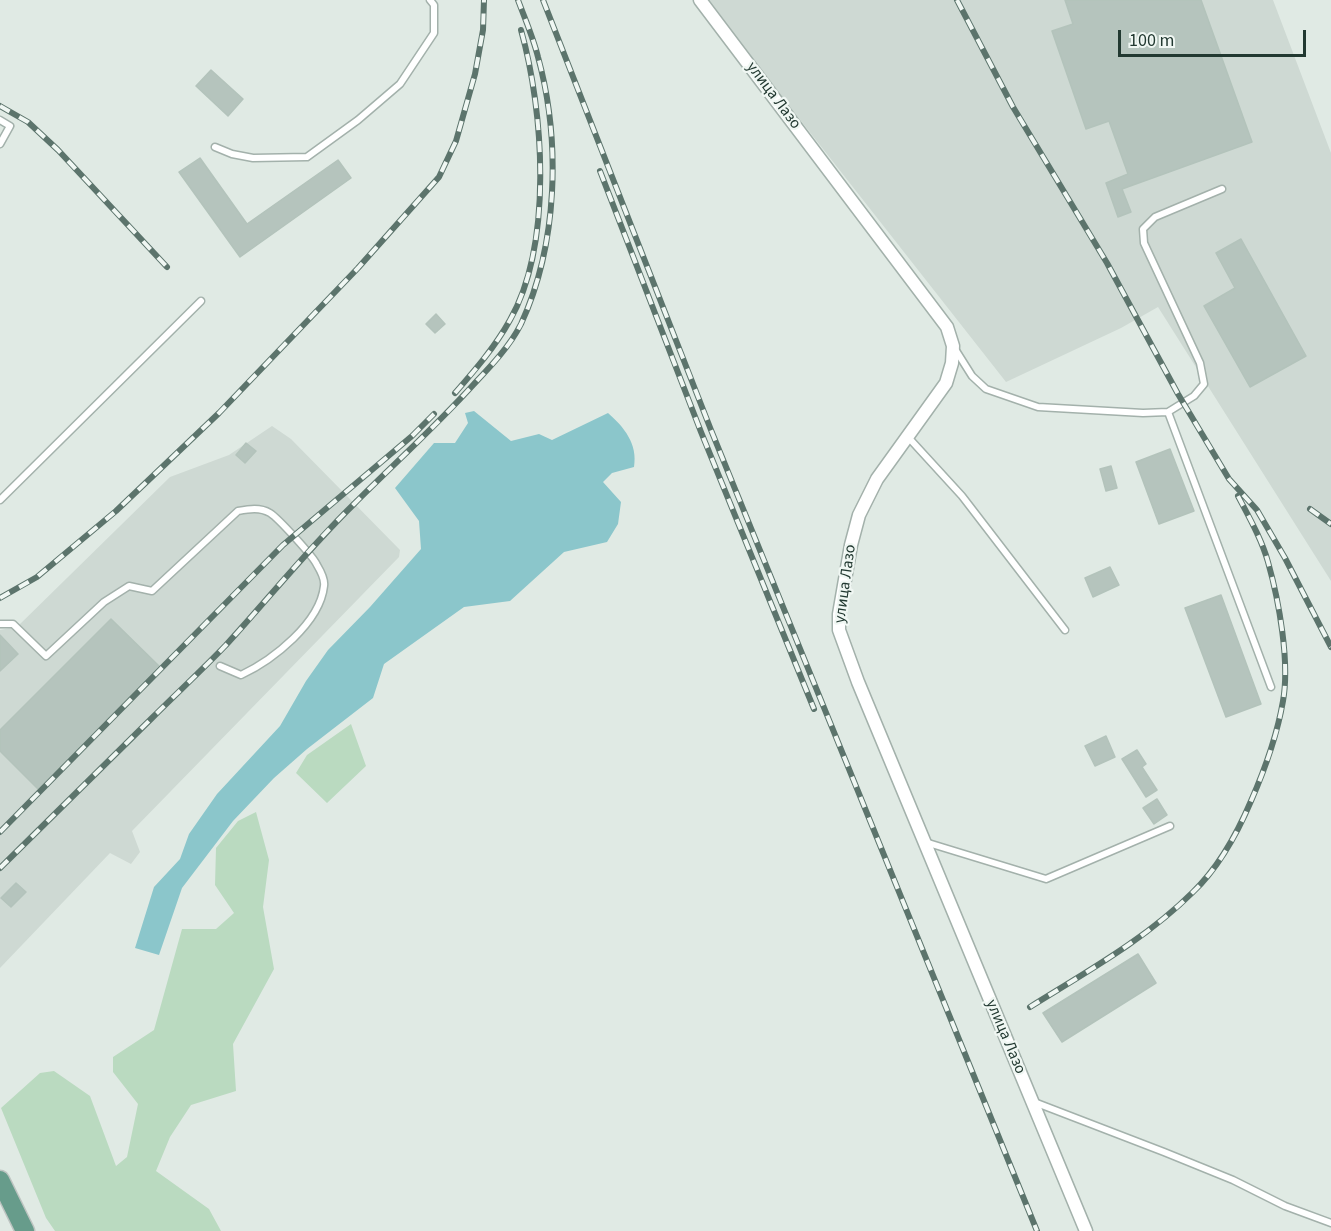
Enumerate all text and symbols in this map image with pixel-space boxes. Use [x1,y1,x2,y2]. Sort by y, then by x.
scale bar [1121,18,1308,56]
text: 100 m [1129,28,1174,53]
street label: улица Лазо [741,59,805,133]
street label: улица Лазо [831,543,861,625]
street label: улица Лазо [981,997,1029,1077]

